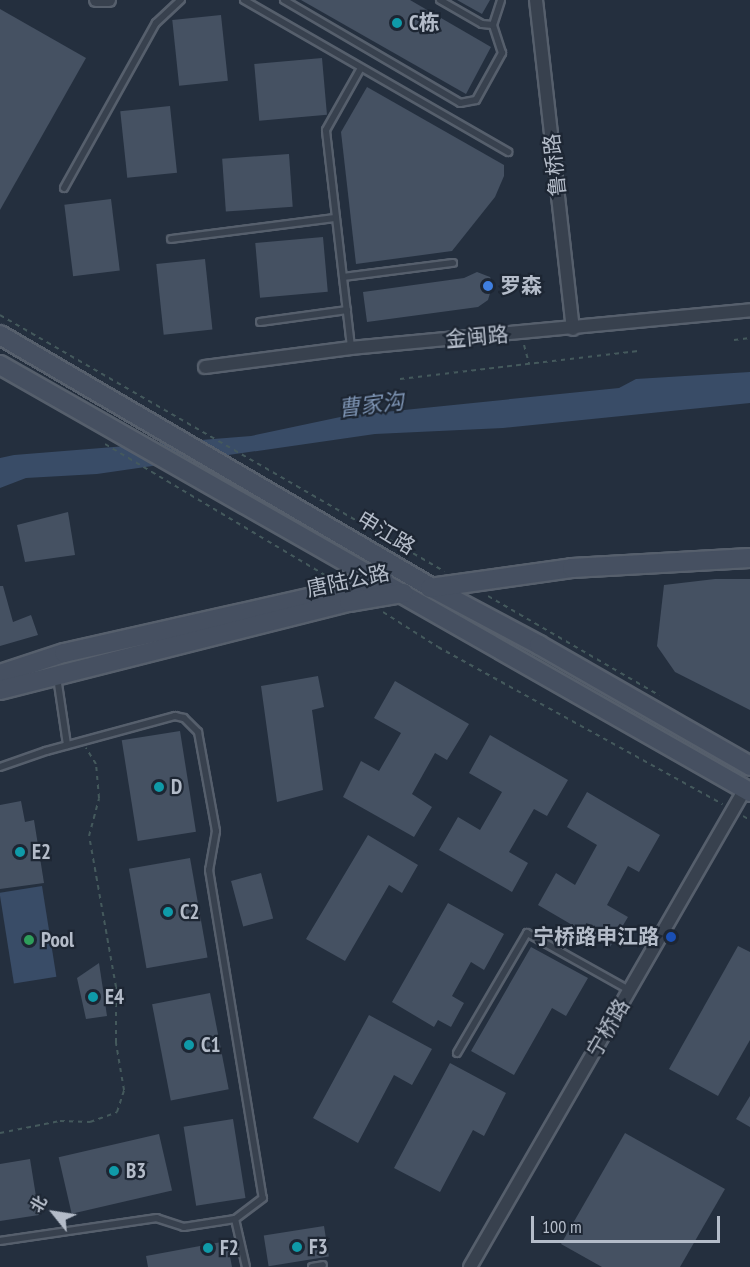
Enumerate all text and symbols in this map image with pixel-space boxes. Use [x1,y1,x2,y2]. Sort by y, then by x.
place label: C栋 [409,10,440,36]
marker: C栋 [390,16,404,30]
street label: 鲁桥路 [539,132,571,198]
place label: 罗森 [500,273,542,299]
marker: 罗森 [481,279,495,293]
street label: 金闽路 [445,322,509,352]
water label: 曹家沟 [337,388,405,422]
street label: 申江路 [353,506,419,560]
street label: 唐陆公路 [304,560,392,602]
place label: D [171,774,182,800]
marker: D [152,780,166,794]
place label: E2 [32,839,51,865]
marker: E2 [13,845,27,859]
place label: C2 [180,899,200,925]
marker: C2 [161,905,175,919]
place label: 宁桥路申江路 [533,924,659,950]
place label: Pool [41,927,74,953]
marker: 宁桥路申江路 [664,930,678,944]
marker: Pool [22,933,36,947]
place label: E4 [105,984,124,1010]
marker: E4 [86,990,100,1004]
street label: 宁桥路 [581,994,635,1062]
place label: C1 [201,1032,221,1058]
marker: C1 [182,1038,196,1052]
place label: B3 [126,1158,146,1184]
marker: B3 [107,1164,121,1178]
north arrow [24,1183,84,1243]
text: 北 [26,1192,51,1216]
scale bar [534,1204,723,1242]
text: 100 m [542,1215,582,1238]
place label: F3 [309,1234,328,1260]
place label: F2 [220,1235,239,1261]
marker: F3 [290,1240,304,1254]
marker: F2 [201,1241,215,1255]

